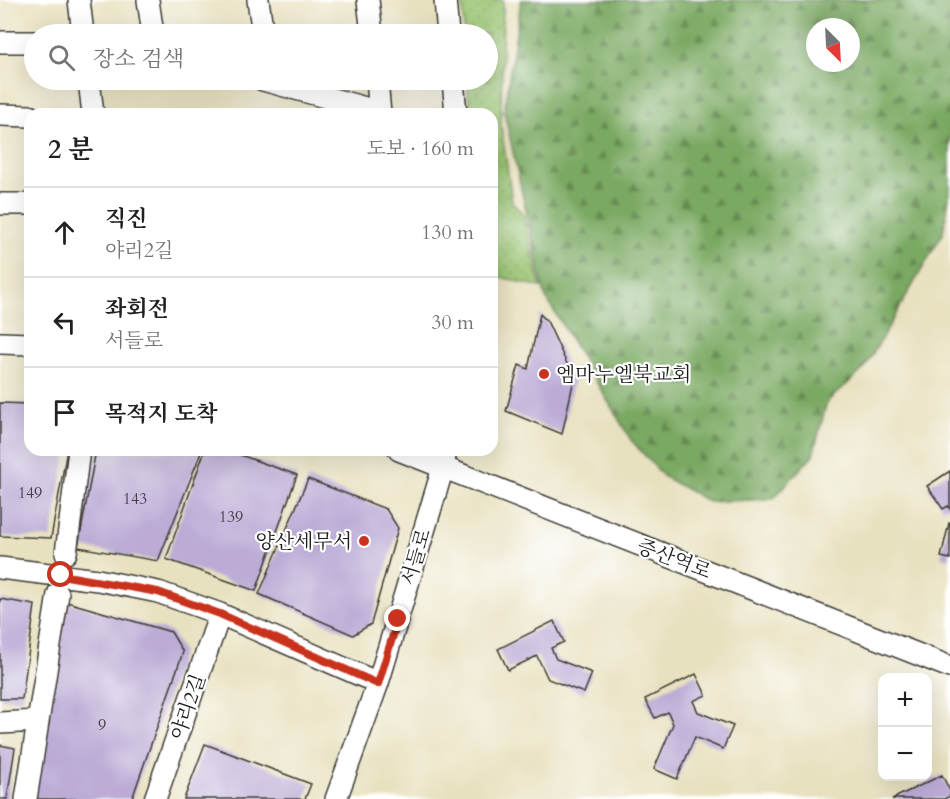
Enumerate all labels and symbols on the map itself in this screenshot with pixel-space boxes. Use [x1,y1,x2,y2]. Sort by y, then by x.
north arrow [806,18,860,72]
place label: 엠마누엘북교회 [556,361,691,388]
marker: 엠마누엘북교회 [537,367,551,381]
house number: 149 [18,482,42,504]
house number: 143 [123,488,147,510]
house number: 139 [219,506,243,528]
street label: 서들로 [395,525,437,589]
place label: 양산세무서 [255,528,352,555]
street label: 증산역로 [633,533,715,585]
marker: 양산세무서 [357,534,371,548]
route start [47,561,73,587]
route end [384,605,410,631]
street label: 야리2길 [164,670,212,744]
house number: 9 [98,714,106,736]

